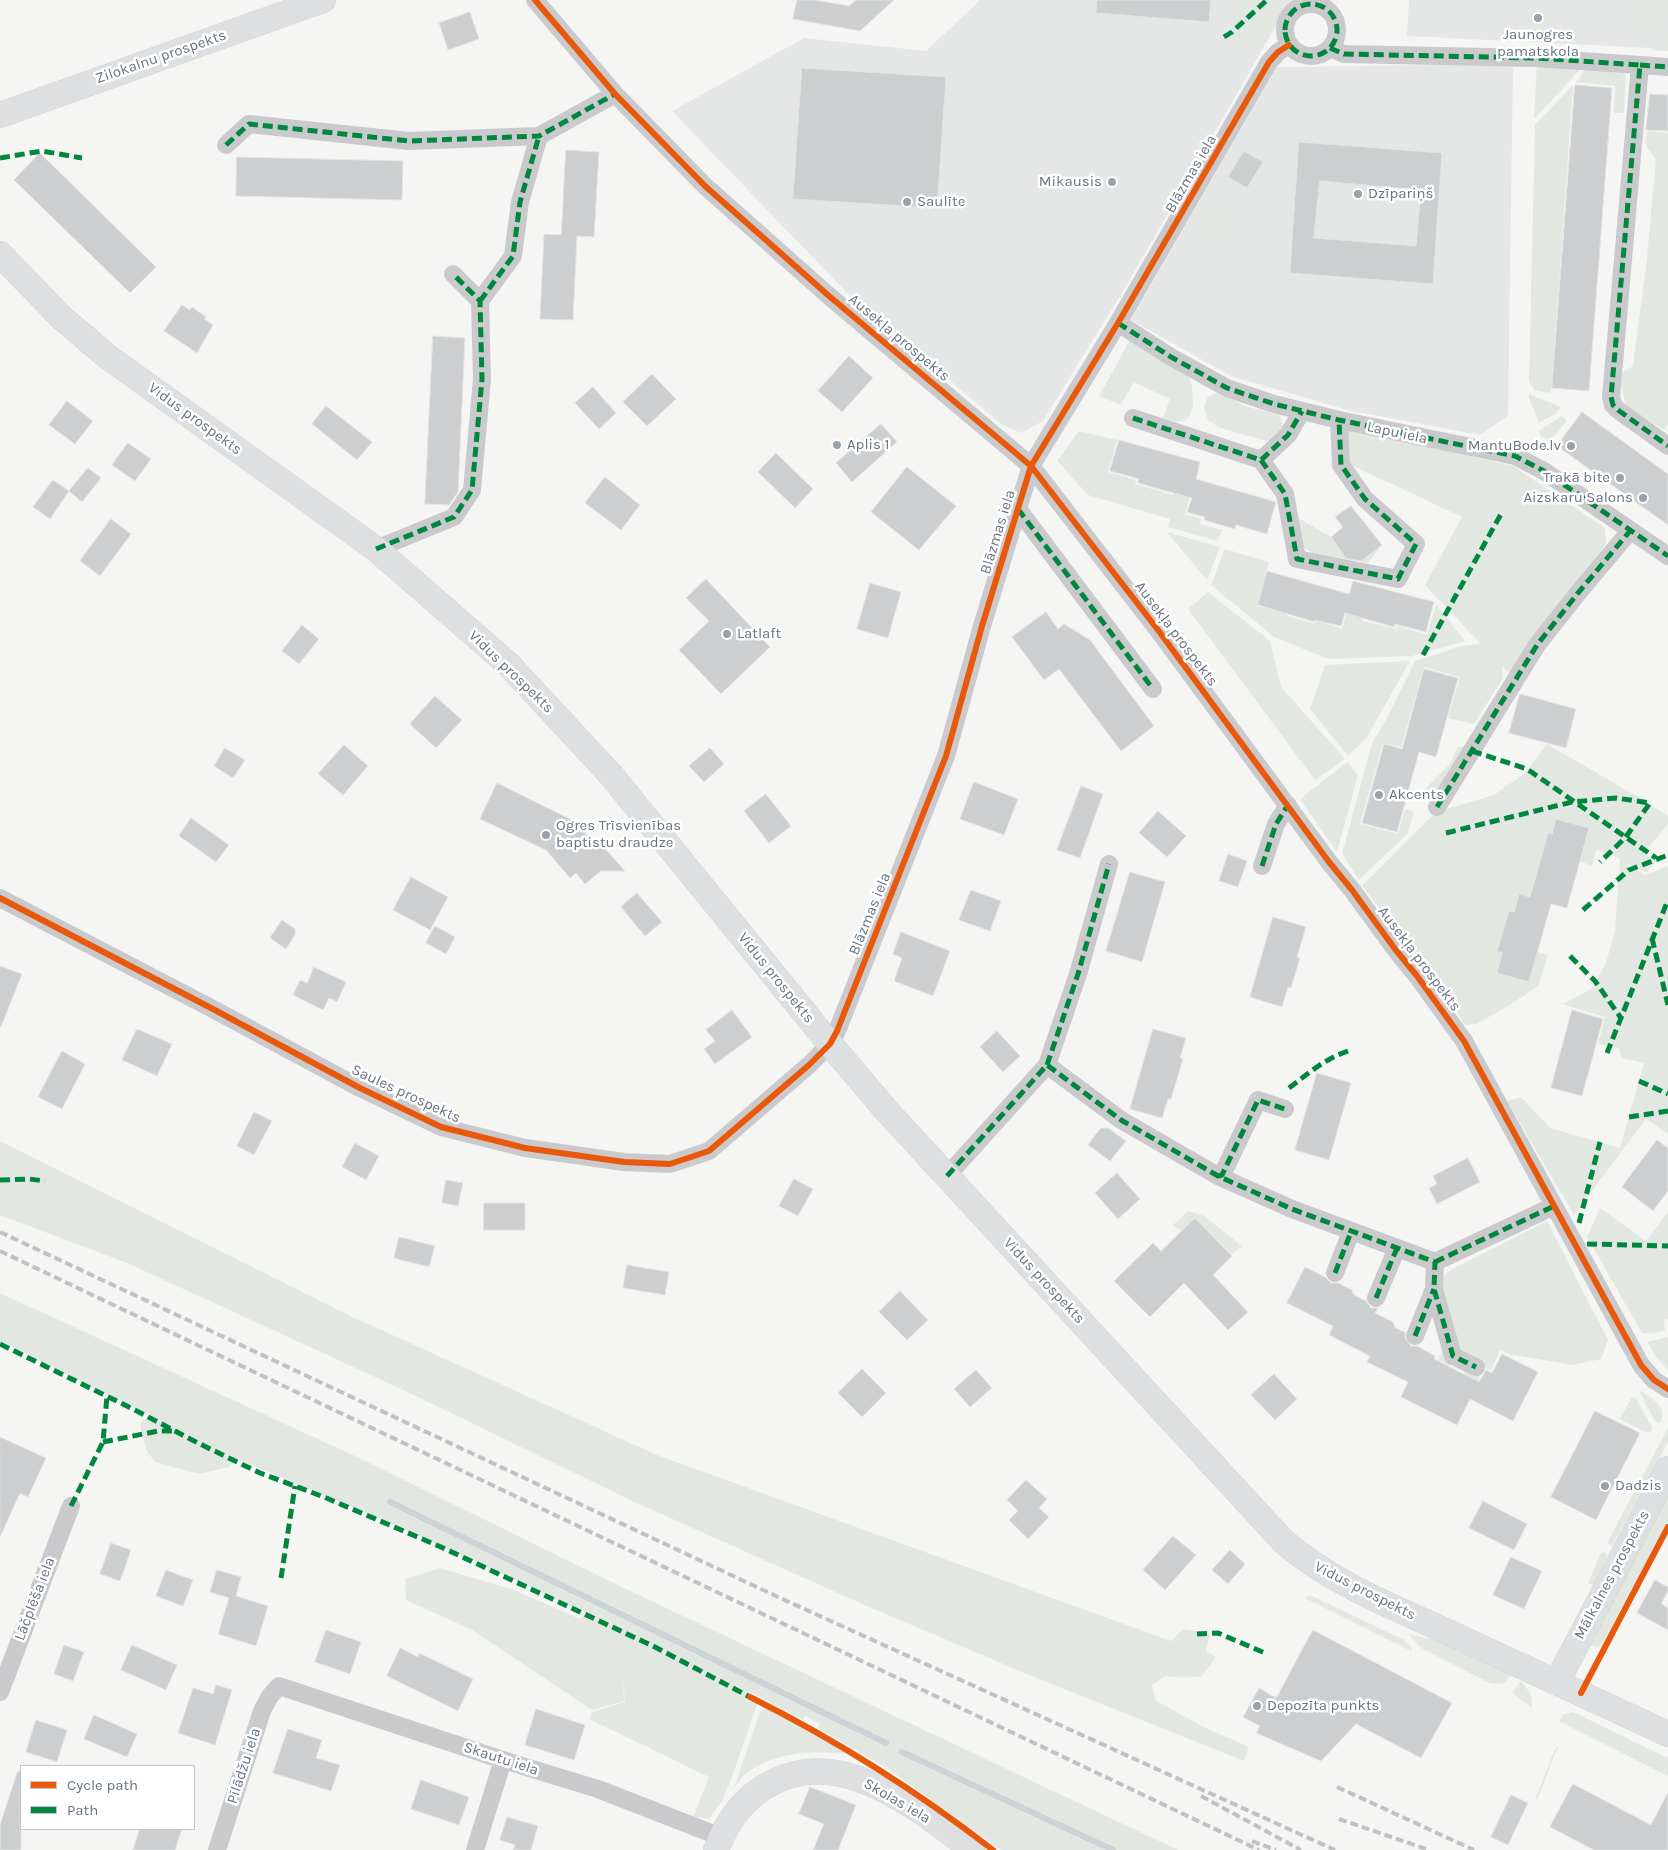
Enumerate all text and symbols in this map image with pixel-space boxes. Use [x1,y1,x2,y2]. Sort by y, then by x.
marker: Jaunogres pamatskola [1532,12,1544,24]
street label: Zilokalnu prospekts [93,26,229,88]
place label: Jaunogres pamatskola [1497,26,1579,61]
street label: Blāzmas iela [1161,132,1221,216]
place label: Mikausis [1039,173,1102,191]
marker: Mikausis [1106,176,1118,188]
place label: Dzīpariņš [1368,185,1433,203]
marker: Dzīpariņš [1352,188,1364,200]
place label: Saulīte [917,193,965,211]
marker: Saulīte [901,196,913,208]
street label: Ausekļa prospekts [845,290,953,386]
street label: Vidus prospekts [145,379,245,459]
street label: Lapu iela [1365,418,1429,448]
place label: Aplis 1 [847,436,889,454]
place label: MantuBode.lv [1468,437,1561,455]
marker: Aplis 1 [831,439,843,451]
marker: MantuBode.lv [1565,440,1577,452]
place label: Trakā bite [1543,469,1610,487]
marker: Trakā bite [1614,472,1626,484]
street label: Blāzmas iela [977,488,1019,576]
place label: Aizskaru Salons [1523,489,1633,507]
marker: Aizskaru Salons [1637,492,1649,504]
street label: Ausekļa prospekts [1131,578,1221,690]
place label: Latlaft [737,625,781,643]
street label: Vidus prospekts [465,627,557,717]
marker: Latlaft [721,628,733,640]
place label: Akcents [1389,786,1444,804]
marker: Akcents [1373,789,1385,801]
place label: Ogres Trīsvienības baptistu draudze [556,817,681,852]
marker: Ogres Trīsvienības baptistu draudze [540,829,552,841]
street label: Blāzmas iela [845,870,895,958]
street label: Ausekļa prospekts [1374,903,1464,1015]
street label: Vidus prospekts [734,929,818,1027]
street label: Saules prospekts [349,1061,463,1127]
street label: Vidus prospekts [1000,1234,1088,1328]
place label: Dadzis [1615,1477,1662,1495]
marker: Dadzis [1599,1480,1611,1492]
street label: Mālkalnes prospekts [1570,1508,1654,1642]
street label: Lāčplēša iela [11,1555,59,1643]
street label: Vidus prospekts [1311,1558,1419,1624]
place label: Depozīta punkts [1267,1697,1379,1715]
marker: Depozīta punkts [1251,1700,1263,1712]
street label: Pīlādžu iela [223,1726,265,1806]
street label: Skautu iela [461,1738,541,1780]
legend [20,1765,195,1830]
street label: Skolas iela [860,1775,934,1827]
text: Cycle path [67,1776,138,1794]
text: Path [67,1801,98,1819]

